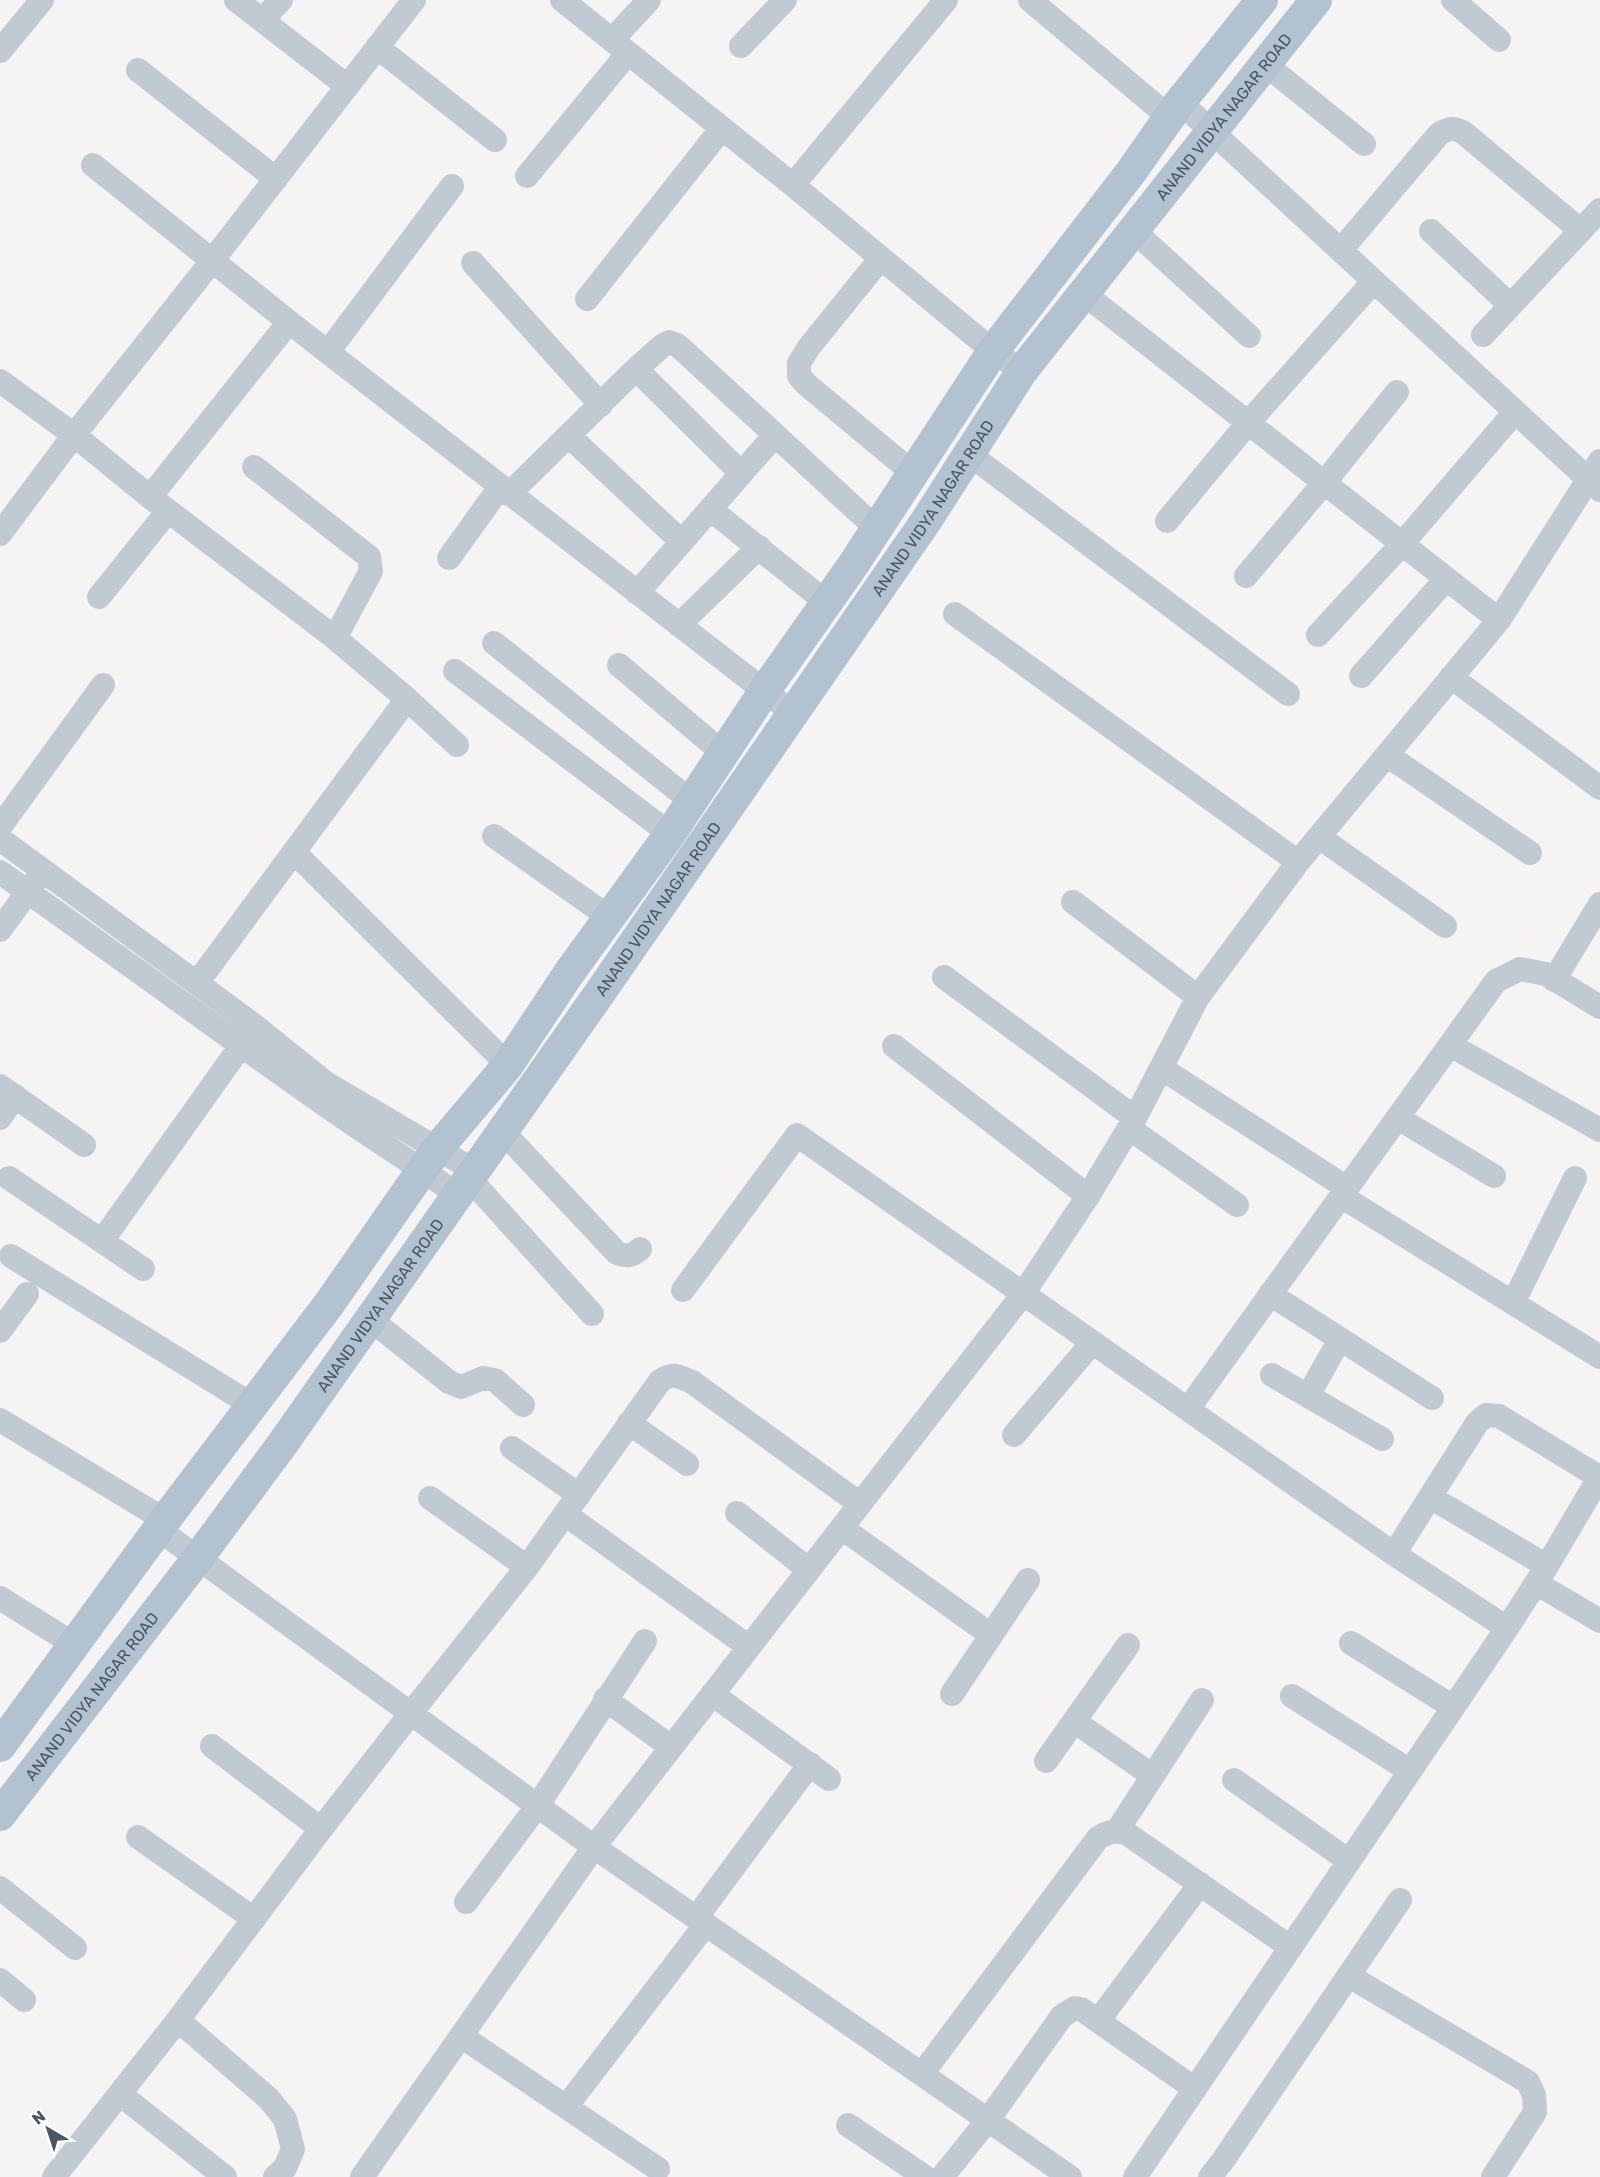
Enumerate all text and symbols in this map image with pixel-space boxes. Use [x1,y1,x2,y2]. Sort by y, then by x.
street label: ANAND VIDYA NAGAR ROAD [1152,30,1296,204]
street label: ANAND VIDYA NAGAR ROAD [868,417,998,600]
street label: ANAND VIDYA NAGAR ROAD [591,818,725,1000]
street label: ANAND VIDYA NAGAR ROAD [313,1215,448,1396]
street label: ANAND VIDYA NAGAR ROAD [21,1609,163,1784]
north arrow [18,2099,78,2159]
text: N [28,2107,49,2129]

